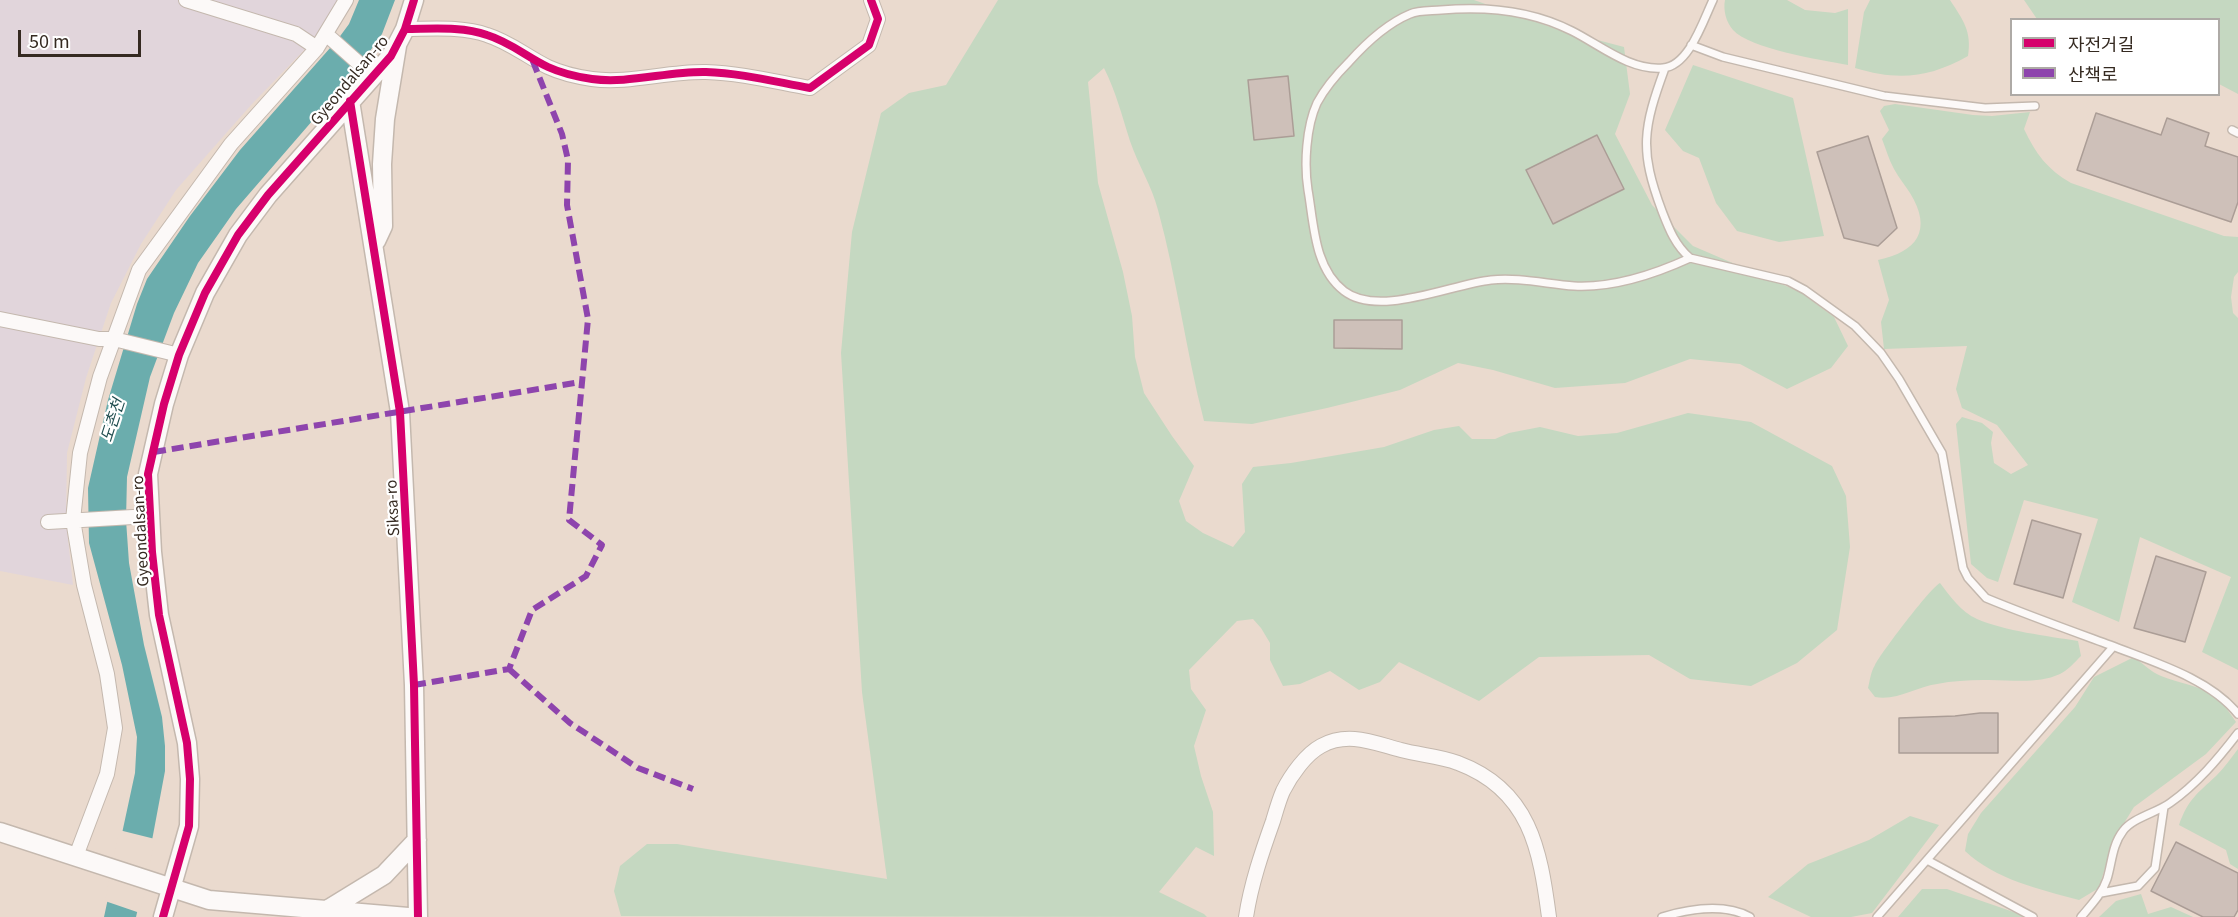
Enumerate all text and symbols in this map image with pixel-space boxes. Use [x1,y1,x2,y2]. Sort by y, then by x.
scale bar [21,18,144,56]
legend [2010,18,2220,96]
text: 50 m [29,27,70,53]
text: 자전거길 [2068,30,2134,56]
street label: Gyeondalsan-ro [306,32,392,128]
text: 산책로 [2068,60,2118,86]
water label: 도촌천 [96,396,128,444]
street label: Gyeondalsan-ro [128,475,152,587]
street label: Siksa-ro [382,479,402,537]

